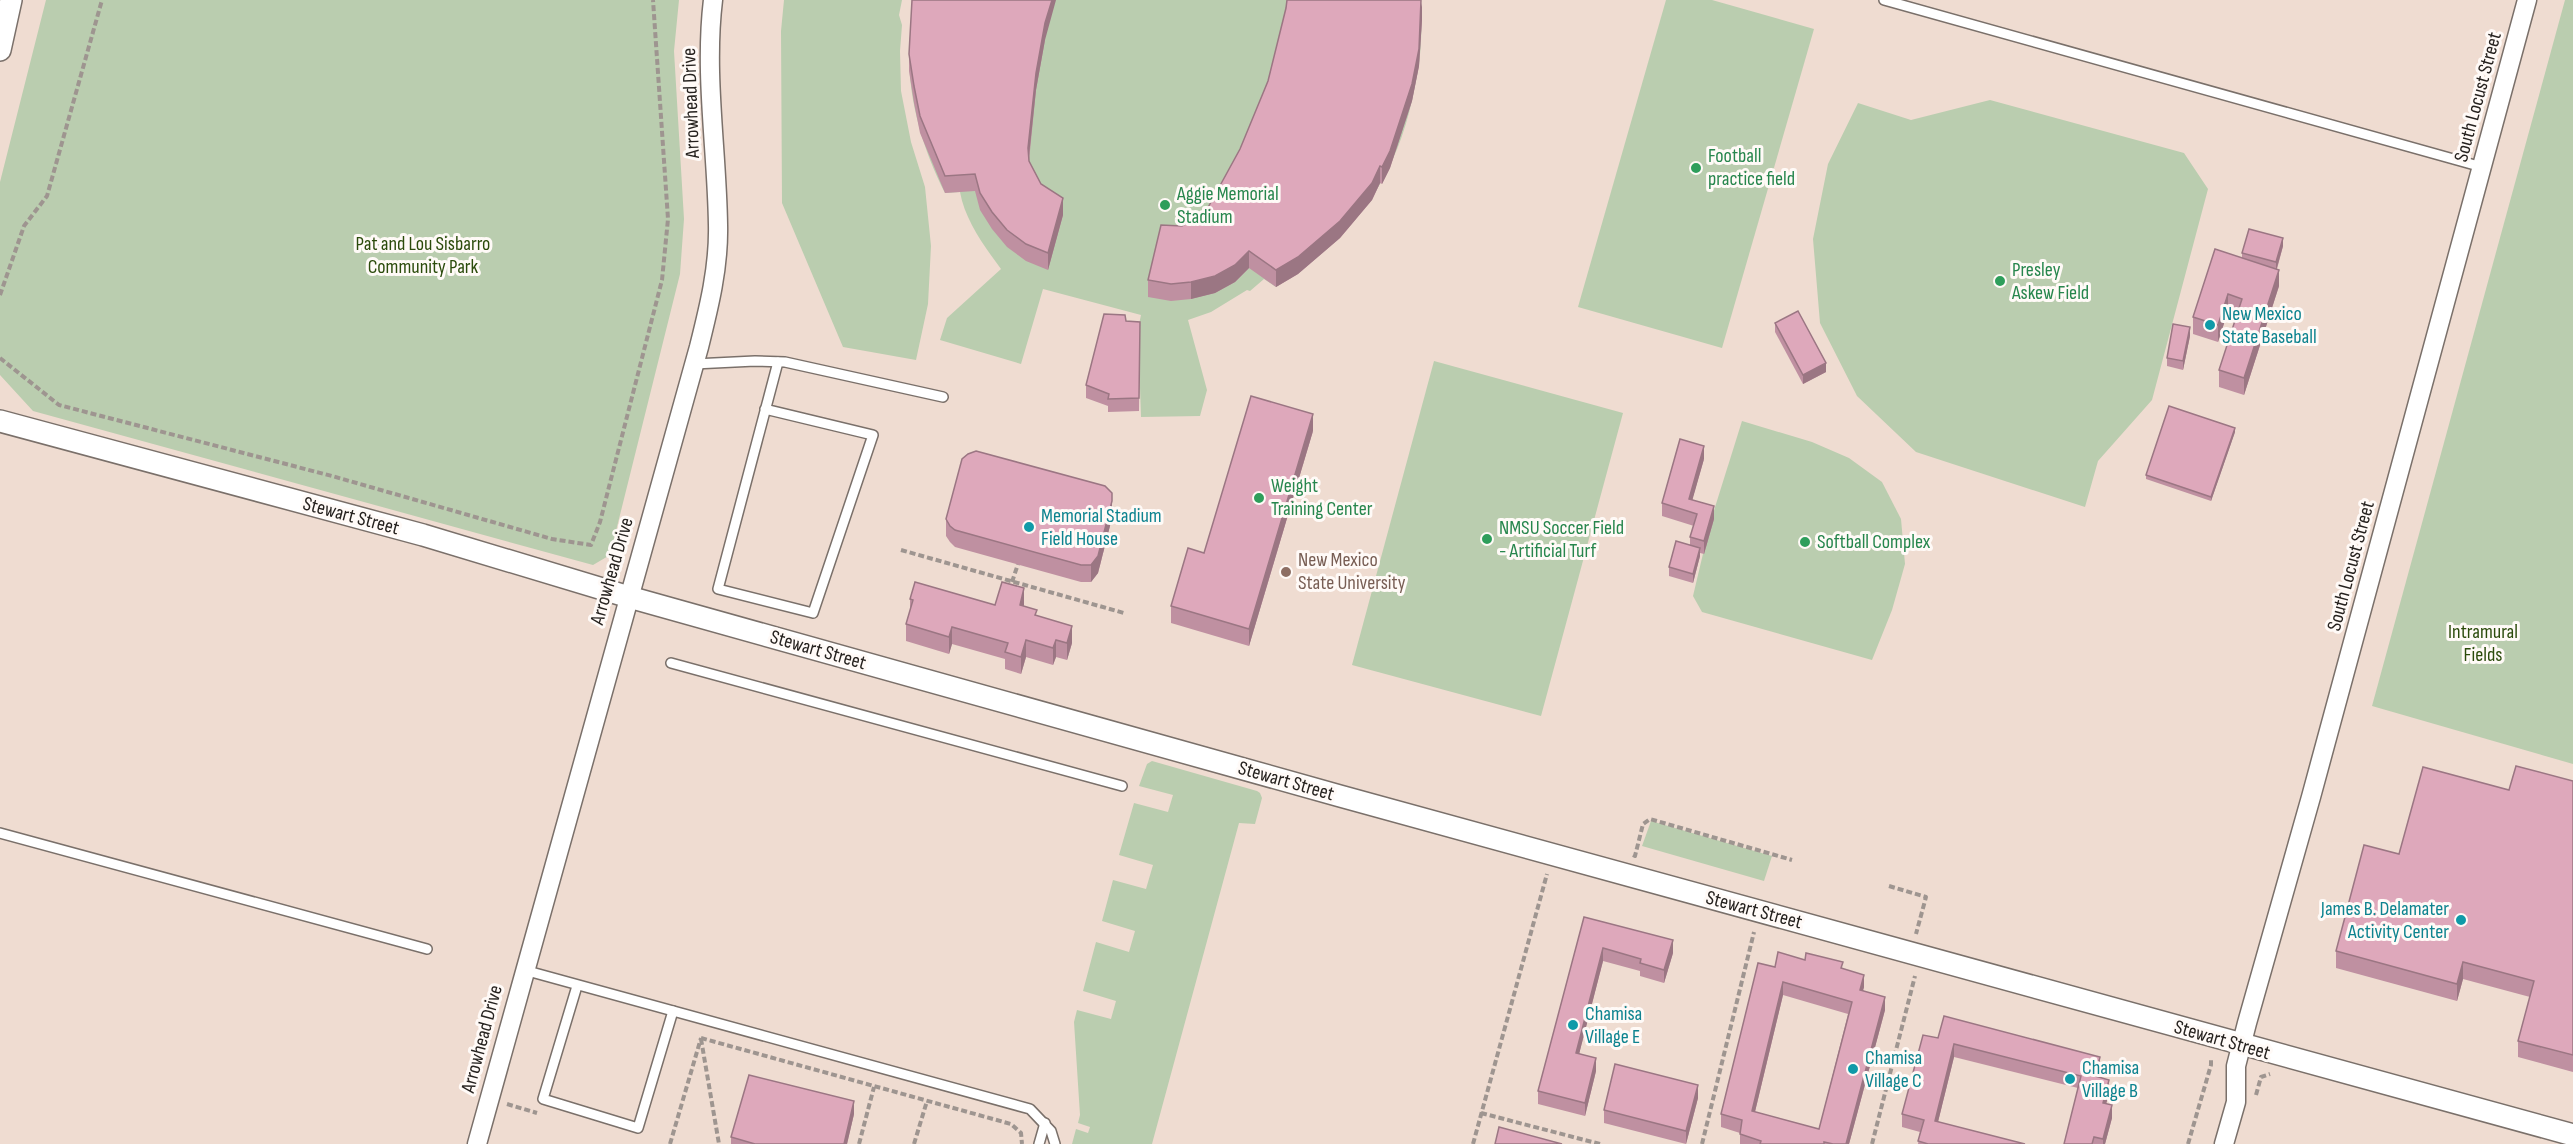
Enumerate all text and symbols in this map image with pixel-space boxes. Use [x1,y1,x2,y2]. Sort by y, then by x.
street label: South Locust Street [2449,29,2507,165]
street label: Arrowhead Drive [677,47,705,160]
place label: Football practice field [1708,144,1795,191]
marker: Football practice field [1689,161,1703,175]
place label: Aggie Memorial Stadium [1176,182,1279,229]
marker: Aggie Memorial Stadium [1158,198,1172,212]
park label: Pat and Lou Sisbarro Community Park [356,232,490,279]
place label: Presley Askew Field [2011,258,2089,305]
marker: Presley Askew Field [1993,274,2007,288]
place label: New Mexico State Baseball [2222,302,2317,349]
marker: New Mexico State Baseball [2203,318,2217,332]
place label: Weight Training Center [1271,474,1373,521]
marker: Weight Training Center [1252,491,1266,505]
street label: Stewart Street [300,492,402,540]
street label: South Locust Street [2322,498,2380,634]
place label: Memorial Stadium Field House [1041,504,1162,551]
street label: Arrowhead Drive [585,515,639,628]
place label: NMSU Soccer Field - Artificial Turf [1499,516,1624,563]
marker: Memorial Stadium Field House [1022,520,1036,534]
place label: Softball Complex [1817,530,1931,554]
marker: NMSU Soccer Field - Artificial Turf [1480,532,1494,546]
marker: Softball Complex [1798,535,1812,549]
place label: New Mexico State University [1298,548,1406,595]
marker: New Mexico State University [1279,565,1293,579]
park label: Intramural Fields [2448,620,2518,667]
street label: Stewart Street [767,625,869,675]
street label: Stewart Street [1235,756,1337,806]
street label: Stewart Street [1703,886,1805,934]
place label: James B. Delamater Activity Center [2320,897,2449,944]
marker: James B. Delamater Activity Center [2454,913,2468,927]
street label: Arrowhead Drive [456,983,508,1096]
place label: Chamisa Village E [1585,1002,1642,1049]
street label: Stewart Street [2171,1015,2273,1065]
marker: Chamisa Village E [1566,1018,1580,1032]
place label: Chamisa Village C [1865,1046,1922,1093]
place label: Chamisa Village B [2082,1056,2139,1103]
marker: Chamisa Village C [1846,1062,1860,1076]
marker: Chamisa Village B [2063,1072,2077,1086]

